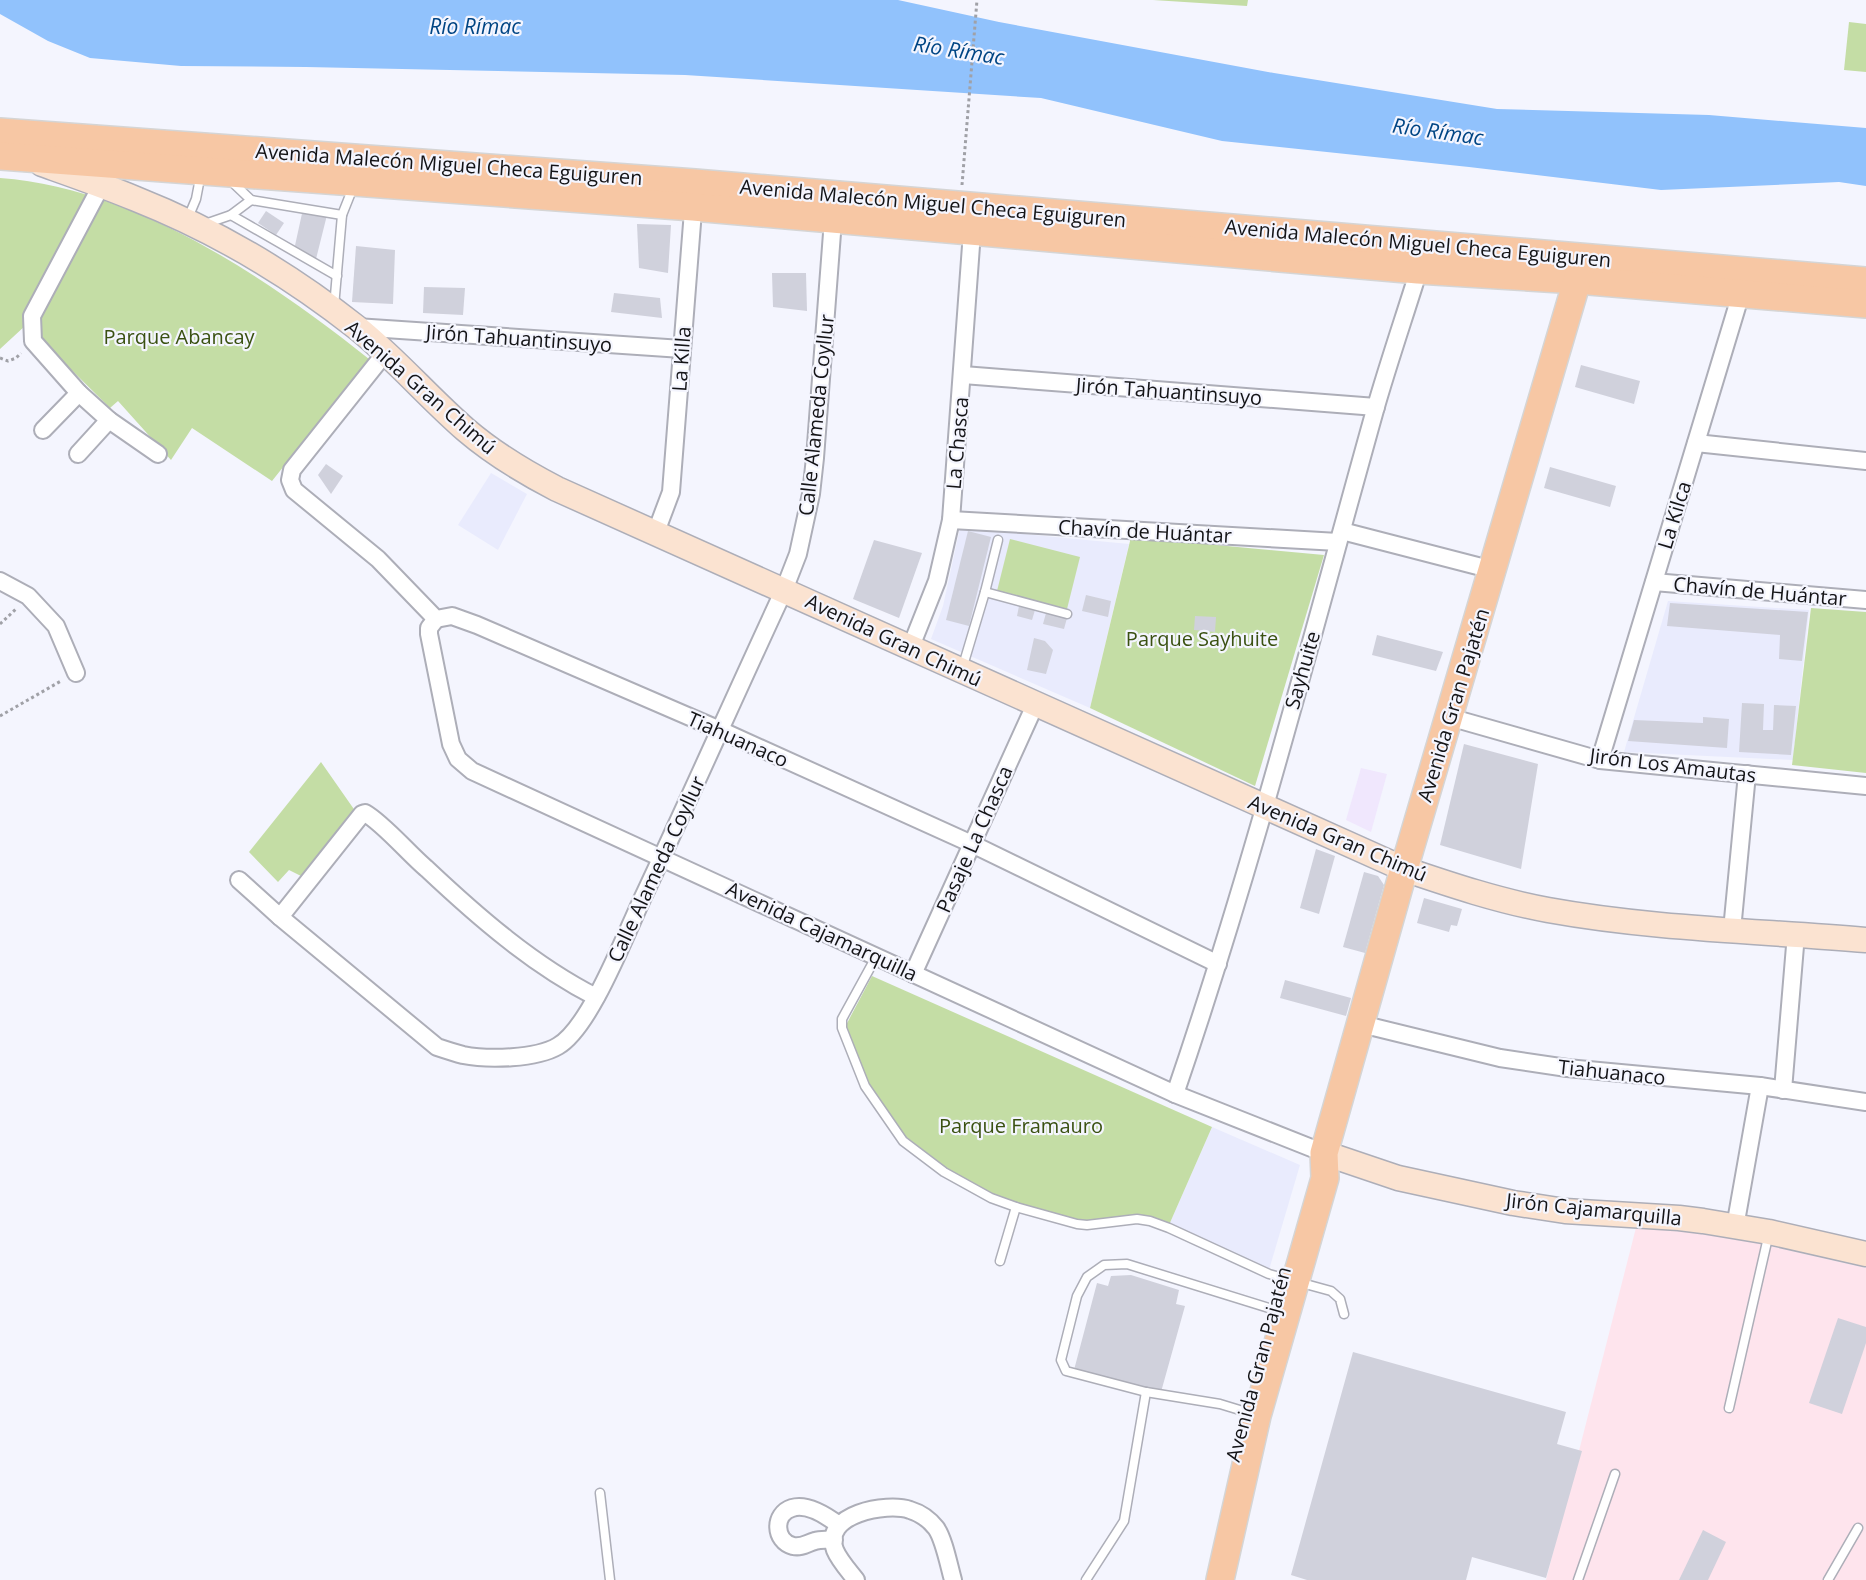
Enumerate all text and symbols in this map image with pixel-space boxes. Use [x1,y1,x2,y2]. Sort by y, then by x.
water label: Río Rímac [429,12,521,40]
water label: Río Rímac [912,29,1007,71]
water label: Río Rímac [1391,111,1486,151]
street label: Avenida Malecón Miguel Checa Eguiguren [255,137,643,191]
street label: Avenida Malecón Miguel Checa Eguiguren [739,173,1127,233]
street label: Avenida Malecón Miguel Checa Eguiguren [1224,213,1612,273]
street label: Calle Alameda Coyllur [792,313,840,517]
street label: Avenida Gran Chimú [340,314,502,460]
street label: Jirón Tahuantinsuyo [423,318,613,358]
park label: Parque Abancay [103,323,256,350]
street label: La Killa [665,326,697,392]
street label: Jirón Tahuantinsuyo [1073,371,1263,411]
street label: La Chasca [940,396,974,490]
street label: La Kilca [1651,478,1697,552]
street label: Chavín de Huántar [1057,513,1233,549]
street label: Chavín de Huántar [1672,570,1848,612]
street label: Avenida Gran Chimú [801,587,987,693]
street label: Avenida Gran Pajatén [1411,605,1495,805]
park label: Parque Sayhuite [1126,625,1278,652]
street label: Sayhuite [1278,628,1326,712]
street label: Tiahuanaco [683,705,793,773]
street label: Jirón Los Amautas [1586,741,1758,789]
street label: Pasaje La Chasca [929,761,1019,917]
street label: Calle Alameda Coyllur [601,772,711,966]
street label: Avenida Gran Chimú [1244,788,1432,888]
street label: Avenida Cajamarquilla [722,875,922,987]
street label: Tiahuanaco [1557,1053,1667,1091]
park label: Parque Framauro [939,1112,1103,1139]
street label: Jirón Cajamarquilla [1503,1186,1683,1232]
street label: Avenida Gran Pajatén [1219,1263,1297,1465]

